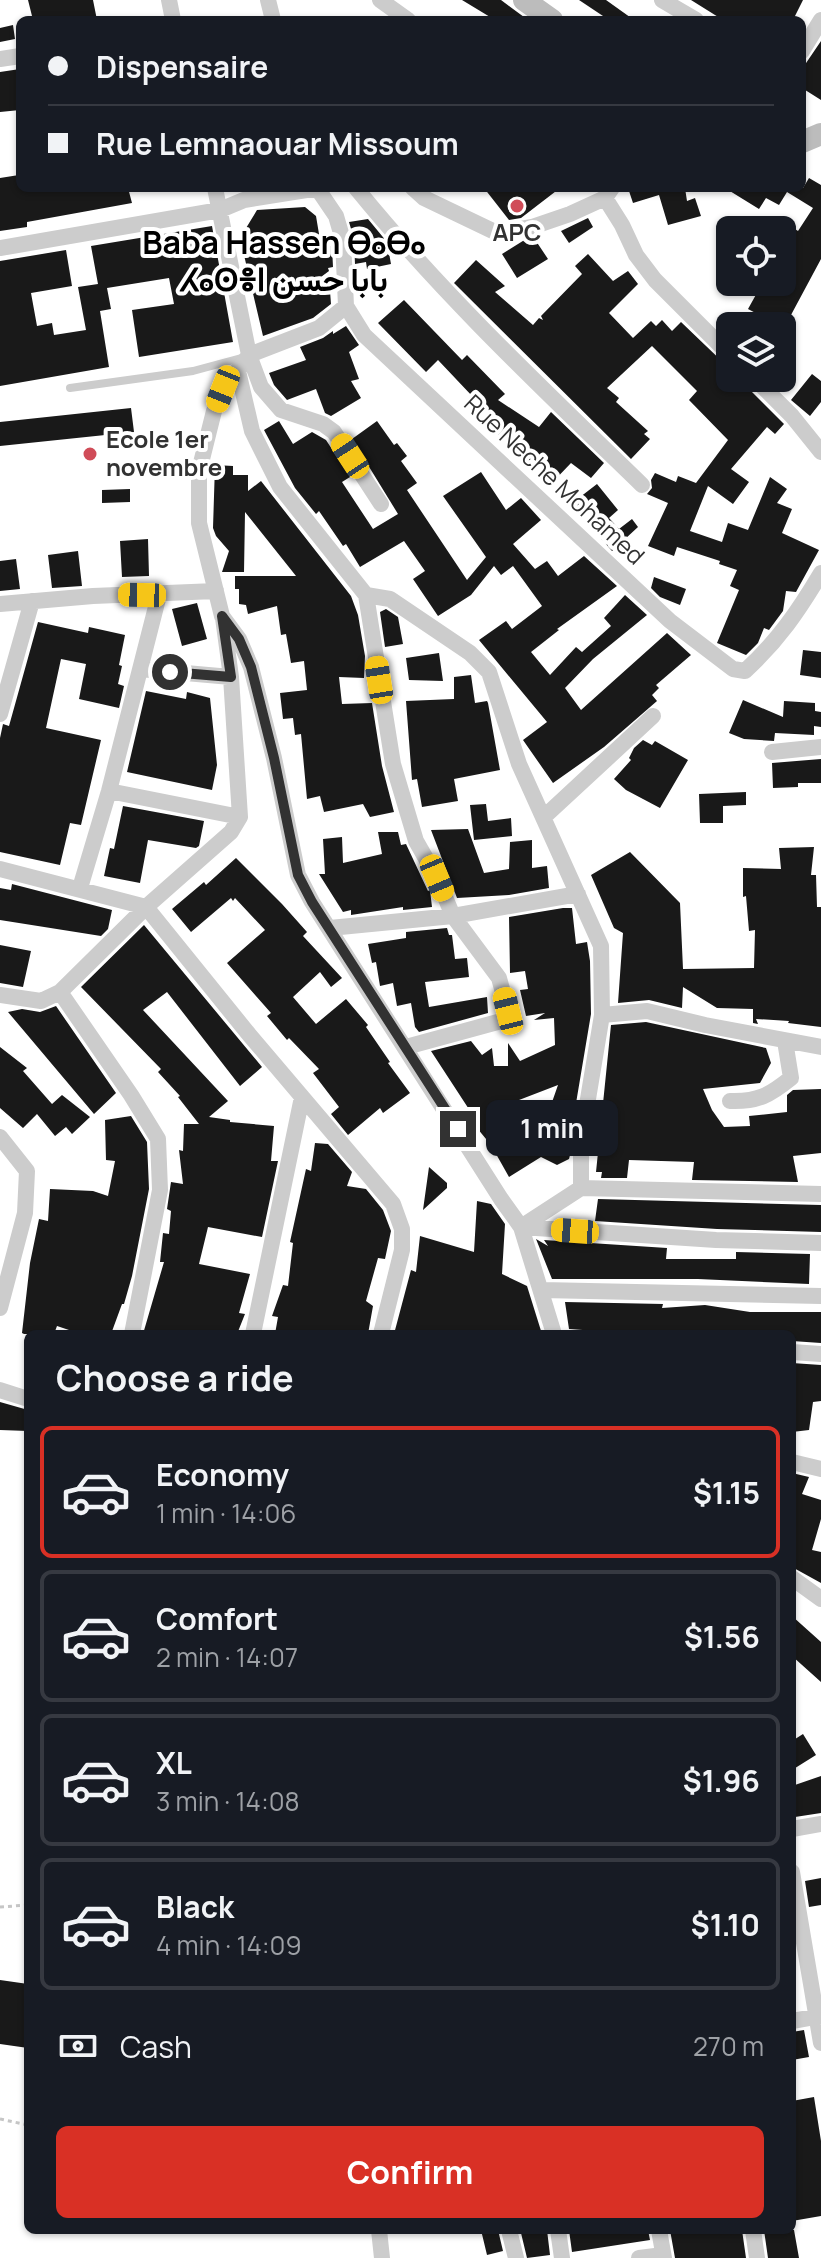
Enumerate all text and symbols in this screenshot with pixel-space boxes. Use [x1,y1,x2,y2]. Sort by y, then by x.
text: Dispensaire [96,46,268,87]
text: Rue Lemnaouar Missoum [96,123,459,164]
marker: APC [508,197,526,215]
place label: APC [492,215,542,248]
map controls [716,216,796,392]
button: locate [716,216,796,296]
district label: Baba Hassen ⴱⴰⴱⴰ ⵃⴰⵙⴻⵏ بابا حسن [142,220,426,301]
button: layers [716,312,796,392]
car [203,362,243,416]
street label: Rue Neche Mohamed [458,387,652,571]
place label: Ecole 1er novembre [106,422,222,483]
car [327,429,373,483]
marker: Ecole 1er novembre [81,445,99,463]
car [118,583,166,607]
route start [152,654,188,690]
car [363,654,395,706]
car [417,851,457,905]
car [491,985,525,1037]
callout: 1 min [486,1101,618,1157]
text: 1 min [520,1110,584,1146]
route end [440,1111,476,1147]
car [550,1217,600,1245]
text: Choose a ride [56,1353,294,1402]
text: Economy [156,1454,289,1495]
icon: car [60,1456,132,1528]
text: $1.15 [693,1472,760,1513]
text: 1 min · 14:06 [156,1495,296,1531]
text: Comfort [156,1598,278,1639]
icon: car [60,1600,132,1672]
text: $1.56 [684,1616,760,1657]
text: 2 min · 14:07 [156,1639,298,1675]
text: XL [156,1742,192,1783]
icon: car [60,1744,132,1816]
text: $1.96 [683,1760,760,1801]
text: 3 min · 14:08 [156,1783,300,1819]
text: Black [156,1886,234,1927]
icon: car [60,1888,132,1960]
text: $1.10 [691,1904,760,1945]
text: 4 min · 14:09 [156,1927,302,1963]
icon: cash [56,2024,100,2068]
text: Cash [120,2026,192,2067]
text: 270 m [693,2028,764,2064]
button: Confirm [56,2126,764,2218]

